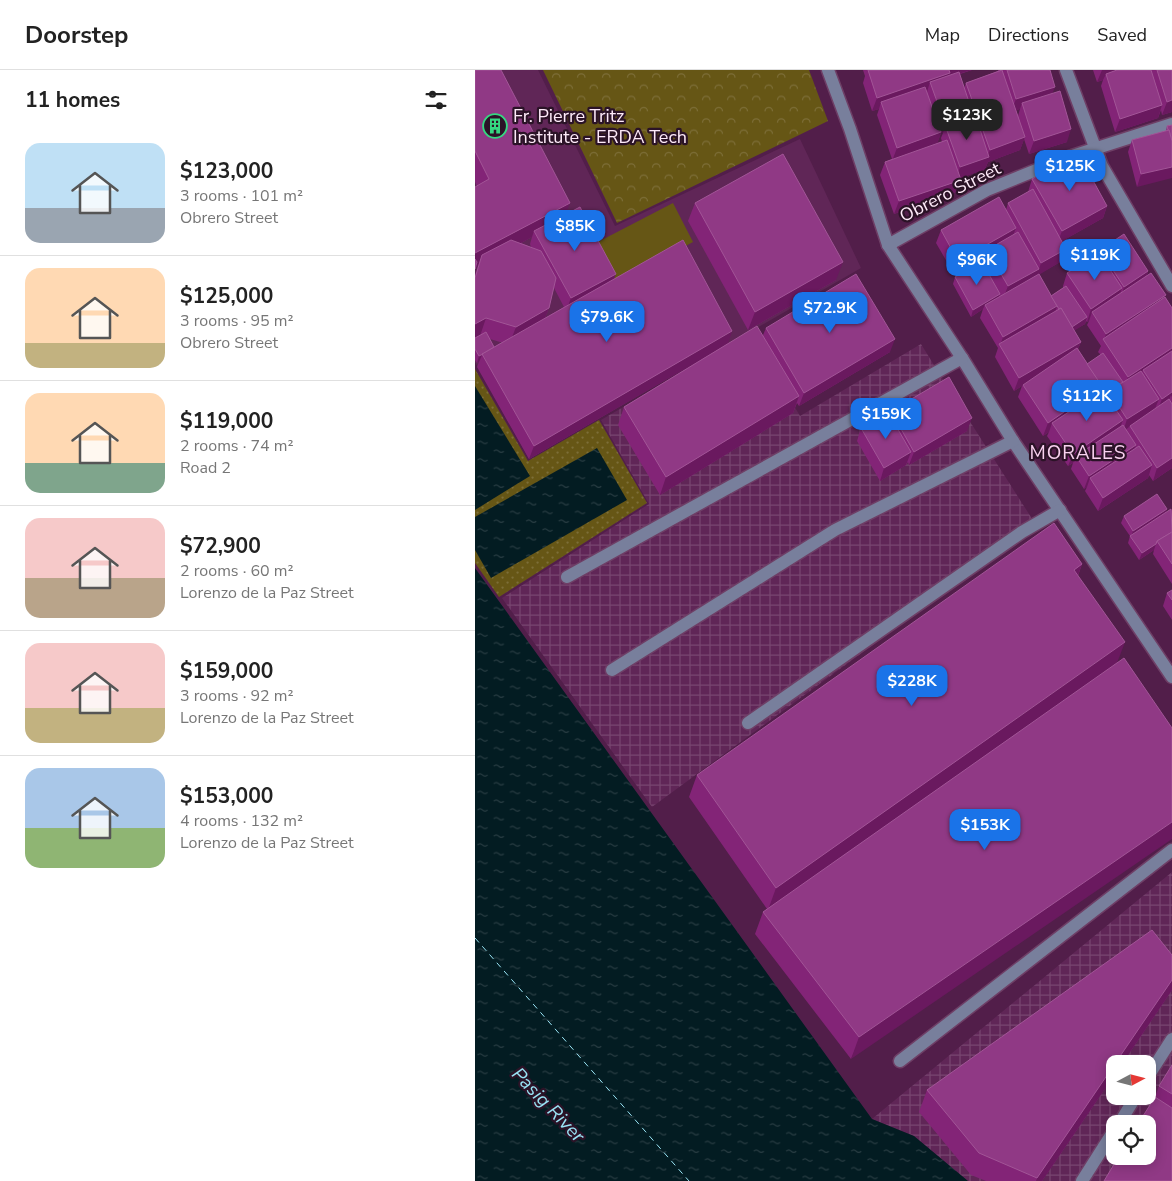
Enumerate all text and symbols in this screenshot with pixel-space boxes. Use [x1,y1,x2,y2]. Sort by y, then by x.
text: Doorstep [25,19,128,51]
text: Map [925,23,960,47]
text: Directions [988,23,1069,47]
text: Saved [1097,23,1147,47]
text: 11 homes [25,86,120,114]
icon: filters [422,86,450,114]
pin: $123K [932,98,1002,141]
place label: Fr. Pierre Tritz Institute - ERDA Tech [513,104,687,149]
text: $123K [942,104,992,126]
building icon: Fr. Pierre Tritz Institute - ERDA Tech [482,113,508,139]
pin: $125K [1035,150,1105,192]
text: $125K [1045,155,1095,177]
street label: Obrero Street [895,156,1005,228]
text: $123,000 [180,157,273,185]
icon: home [65,163,125,223]
text: 3 rooms · 101 m² [180,185,303,207]
text: Obrero Street [180,207,278,229]
pin: $85K [545,210,605,252]
text: $85K [555,215,595,237]
pin: $119K [1060,238,1130,281]
pin: $96K [947,244,1007,286]
text: $119K [1070,244,1120,266]
text: $96K [957,249,997,271]
text: $125,000 [180,282,273,310]
icon: home [65,288,125,348]
pin: $72.9K [789,292,871,334]
text: $72.9K [804,297,857,319]
pin: $79.6K [566,300,648,343]
text: $79.6K [581,306,634,328]
text: 3 rooms · 95 m² [180,310,293,332]
text: Obrero Street [180,332,278,354]
pin: $112K [1052,380,1122,422]
text: $112K [1062,385,1112,407]
pin: $159K [851,398,921,440]
text: $159K [861,403,911,425]
text: $119,000 [180,407,273,435]
icon: home [65,413,125,473]
text: 2 rooms · 74 m² [180,435,293,457]
district label: MORALES [1029,440,1127,466]
text: Road 2 [180,457,231,479]
text: $72,900 [180,532,261,560]
icon: home [65,538,125,598]
text: 2 rooms · 60 m² [180,560,293,582]
text: Lorenzo de la Paz Street [180,582,354,604]
text: $159,000 [180,657,273,685]
icon: home [65,663,125,723]
pin: $228K [877,664,947,707]
text: $228K [887,670,937,692]
text: 3 rooms · 92 m² [180,685,293,707]
text: Lorenzo de la Paz Street [180,707,354,729]
text: $153,000 [180,782,273,810]
icon: home [65,788,125,848]
pin: $153K [950,808,1020,851]
text: 4 rooms · 132 m² [180,810,303,832]
text: $153K [960,814,1010,836]
text: Lorenzo de la Paz Street [180,832,354,854]
north arrow [1106,1055,1156,1105]
map controls [1106,1055,1156,1165]
water label: Pasig River [506,1062,591,1149]
button: locate [1106,1115,1156,1165]

